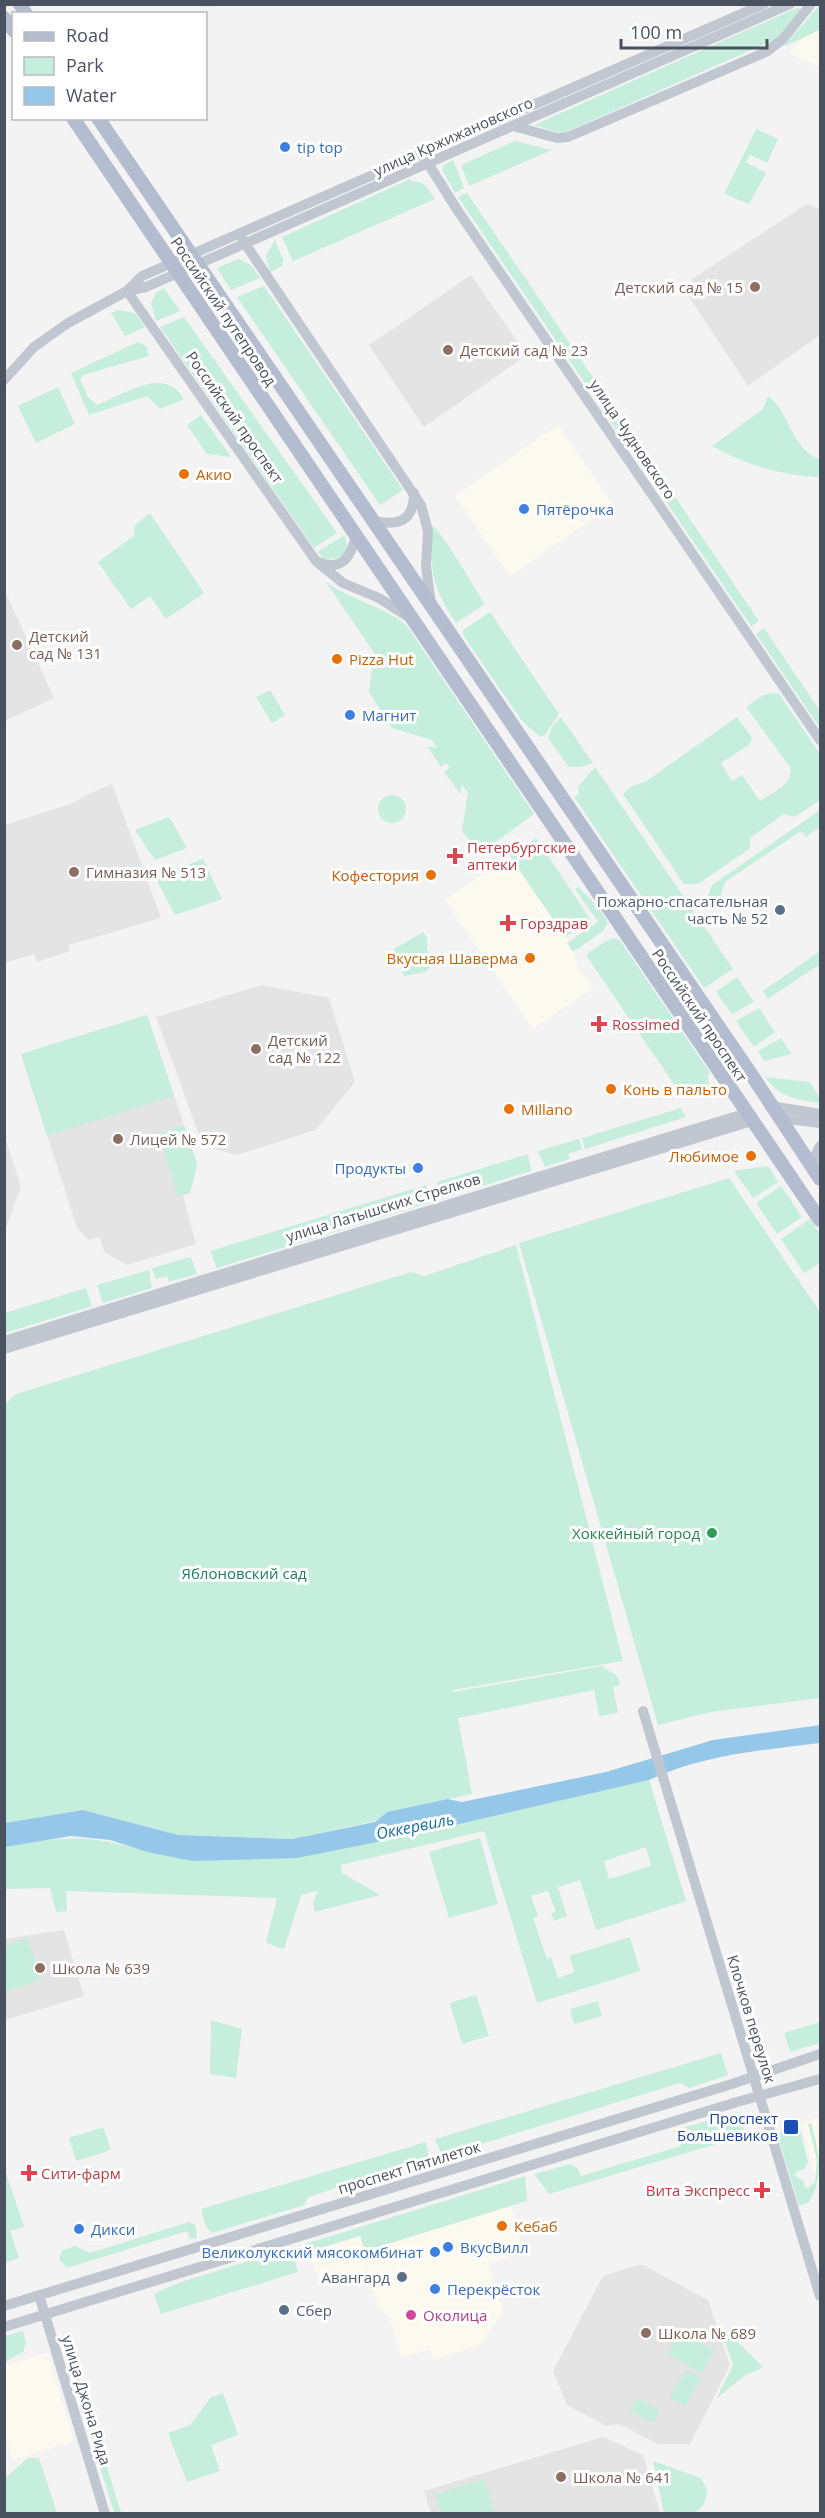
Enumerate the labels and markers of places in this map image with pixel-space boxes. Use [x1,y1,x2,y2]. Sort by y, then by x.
place label: tip top [297,137,343,157]
marker: tip top [278,140,292,154]
place label: Детский сад № 15 [615,277,743,297]
marker: Детский сад № 15 [748,280,762,294]
place label: Детский сад № 23 [460,340,588,360]
marker: Детский сад № 23 [441,343,455,357]
place label: Акио [196,464,232,484]
marker: Акио [177,467,191,481]
place label: Пятёрочка [536,499,614,519]
marker: Пятёрочка [517,502,531,516]
place label: Детский сад № 131 [29,626,102,663]
marker: Детский сад № 131 [10,638,24,652]
place label: Pizza Hut [349,649,414,669]
marker: Pizza Hut [330,652,344,666]
place label: Магнит [362,705,416,725]
marker: Магнит [343,708,357,722]
place label: Петербургские аптеки [467,837,576,874]
marker: Петербургские аптеки [448,849,462,863]
place label: Гимназия № 513 [86,862,206,882]
marker: Гимназия № 513 [67,865,81,879]
place label: Кофестория [331,865,419,885]
marker: Кофестория [424,868,438,882]
place label: Пожарно-спасательная часть № 52 [597,891,768,928]
marker: Пожарно-спасательная часть № 52 [773,903,787,917]
place label: Горздрав [520,913,588,933]
marker: Горздрав [501,916,515,930]
place label: Вкусная Шаверма [386,948,518,968]
marker: Вкусная Шаверма [523,951,537,965]
place label: Rossimed [612,1014,680,1034]
marker: Rossimed [590,1015,608,1033]
place label: Детский сад № 122 [268,1030,341,1067]
marker: Детский сад № 122 [249,1042,263,1056]
place label: Конь в пальто [623,1079,727,1099]
marker: Конь в пальто [604,1082,618,1096]
place label: Millano [521,1099,572,1119]
marker: Millano [502,1102,516,1116]
place label: Лицей № 572 [130,1129,226,1149]
marker: Лицей № 572 [111,1132,125,1146]
place label: Любимое [669,1146,739,1166]
marker: Любимое [744,1149,758,1163]
place label: Продукты [334,1158,406,1178]
marker: Продукты [411,1161,425,1175]
place label: Хоккейный город [572,1523,700,1543]
marker: Хоккейный город [705,1526,719,1540]
place label: Школа № 639 [52,1958,150,1978]
marker: Школа № 639 [33,1961,47,1975]
place label: Проспект Большевиков [677,2108,778,2145]
marker: Проспект Большевиков [782,2118,800,2136]
place label: Сити-фарм [41,2163,121,2183]
marker: Сити-фарм [22,2166,36,2180]
place label: Вита Экспресс [646,2180,750,2200]
marker: Вита Экспресс [755,2183,769,2197]
place label: Кебаб [514,2216,558,2236]
place label: Дикси [91,2219,135,2239]
marker: Кебаб [495,2219,509,2233]
marker: Дикси [72,2222,86,2236]
place label: ВкусВилл [460,2237,529,2257]
marker: ВкусВилл [441,2240,455,2254]
place label: Великолукский мясокомбинат [202,2242,423,2262]
marker: Великолукский мясокомбинат [428,2245,442,2259]
place label: Авангард [321,2267,390,2287]
marker: Авангард [395,2270,409,2284]
place label: Перекрёсток [447,2279,541,2299]
marker: Перекрёсток [428,2282,442,2296]
place label: Сбер [296,2300,332,2320]
marker: Сбер [277,2303,291,2317]
place label: Околица [423,2305,487,2325]
marker: Околица [404,2308,418,2322]
place label: Школа № 689 [658,2323,756,2343]
marker: Школа № 689 [639,2326,653,2340]
place label: Школа № 641 [573,2467,671,2487]
marker: Школа № 641 [554,2470,568,2484]

